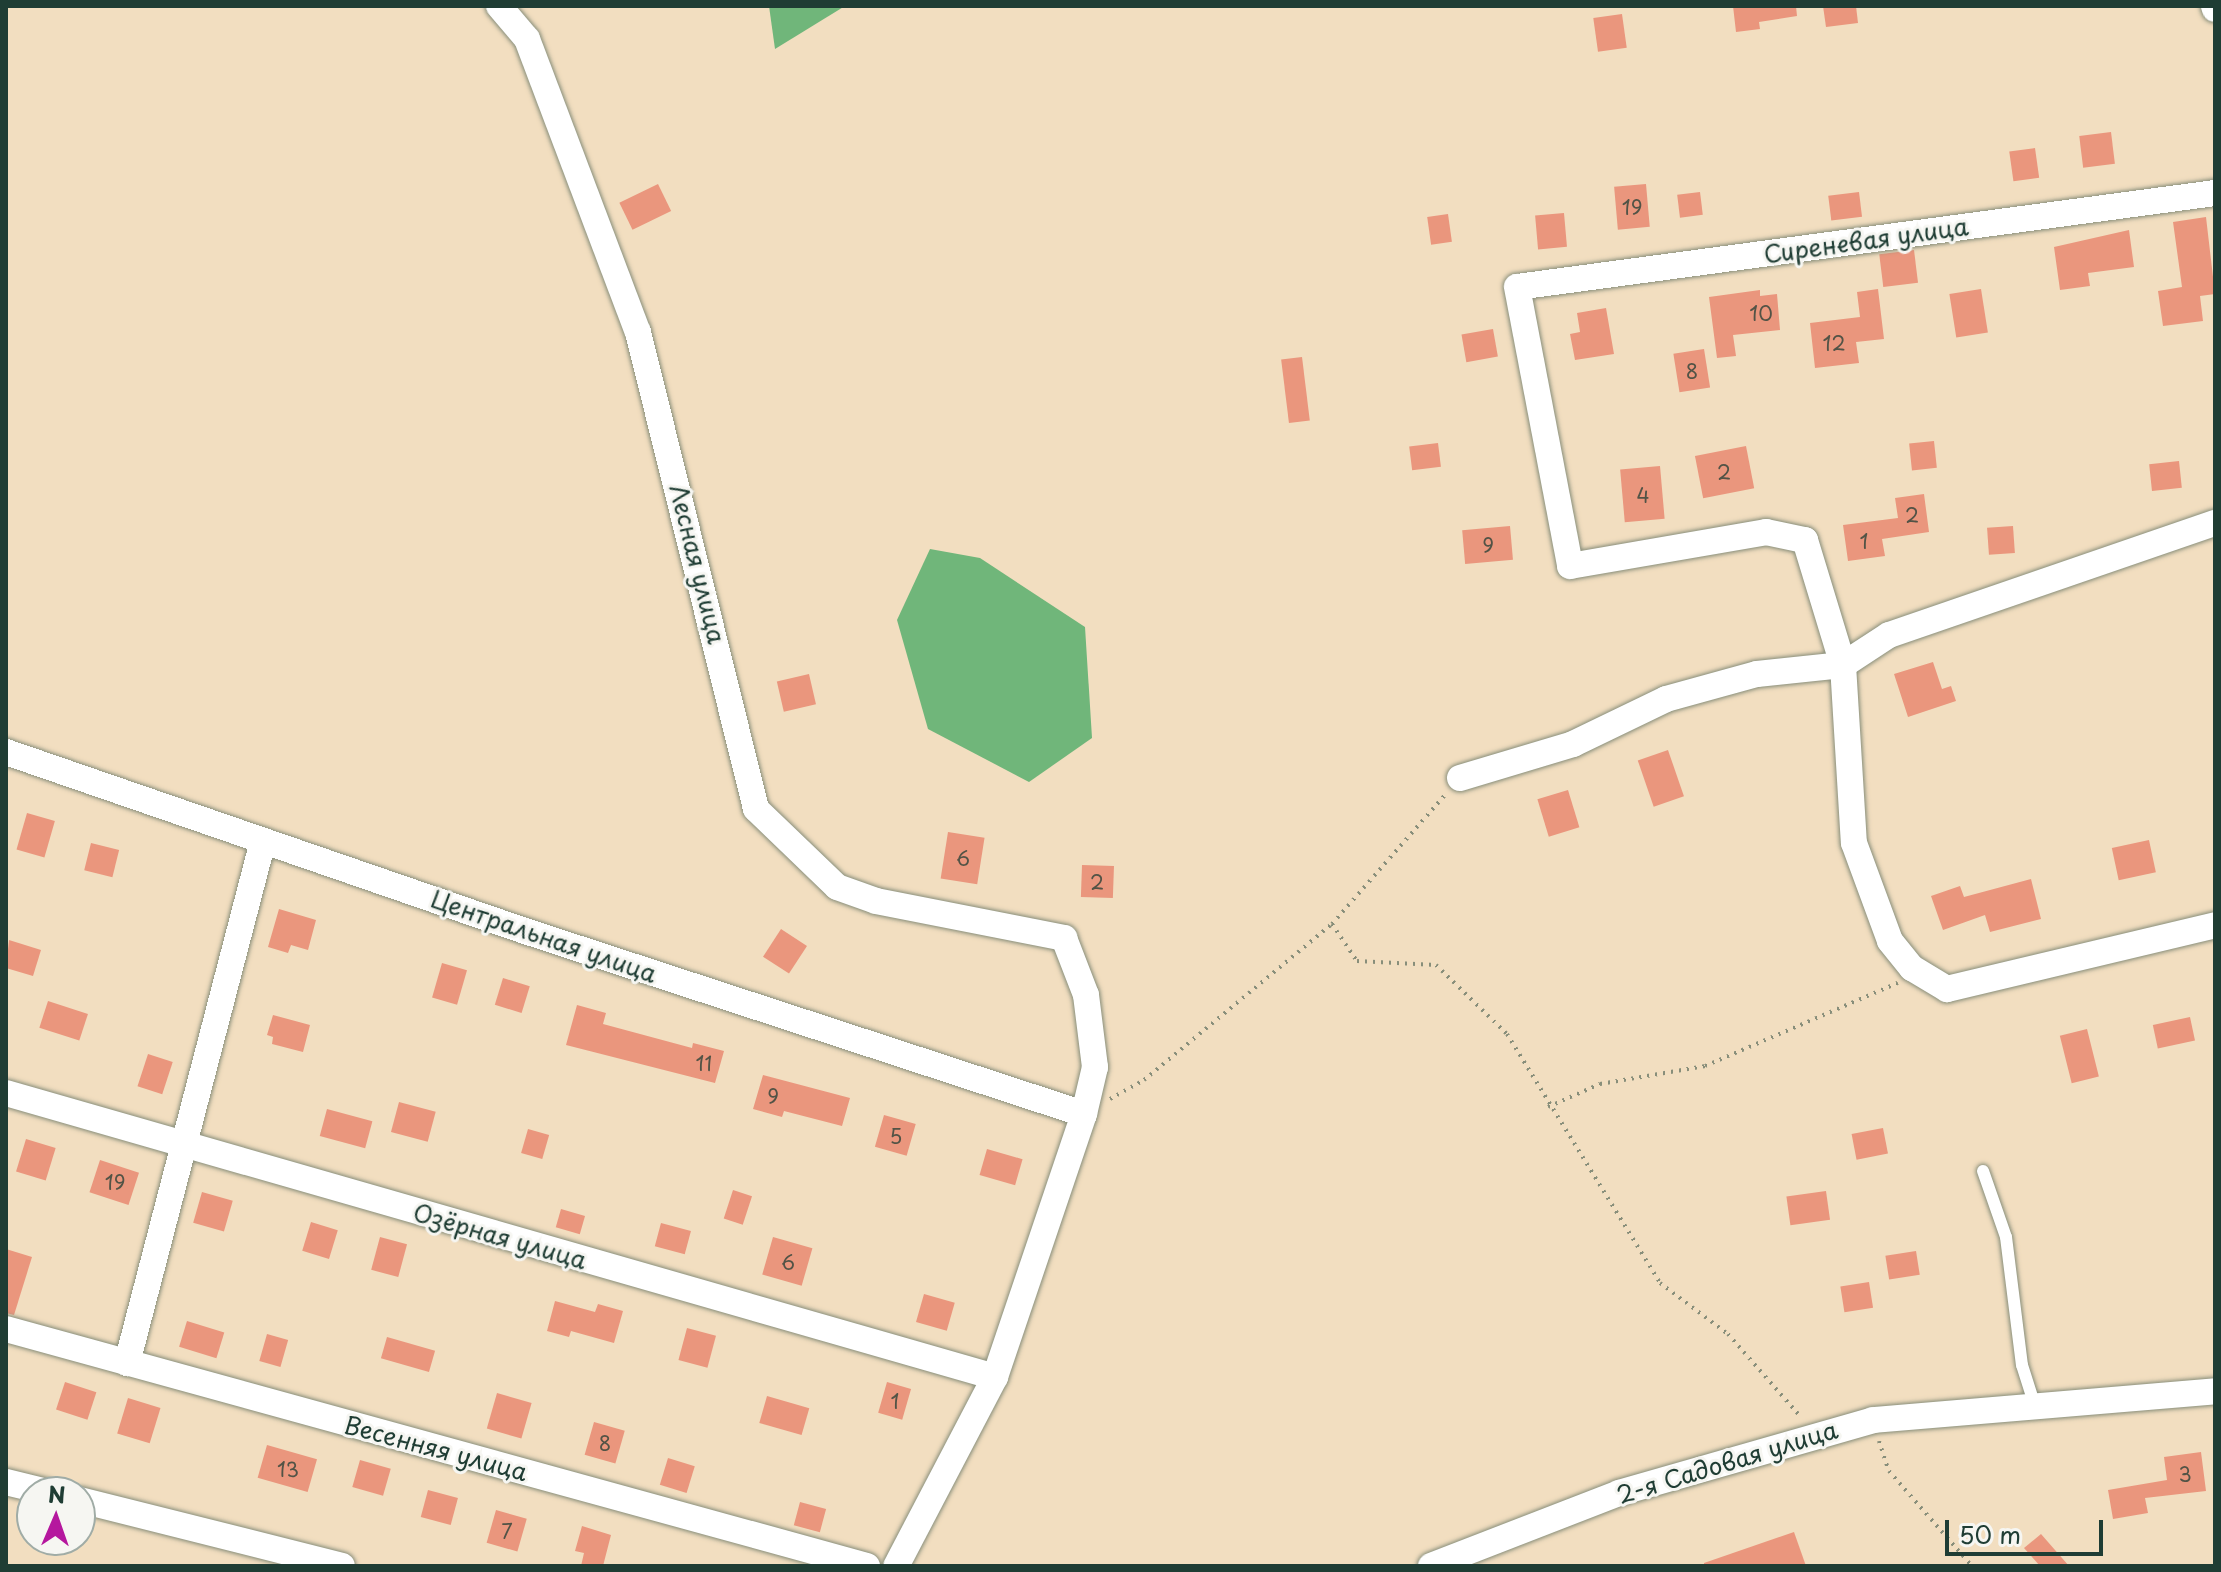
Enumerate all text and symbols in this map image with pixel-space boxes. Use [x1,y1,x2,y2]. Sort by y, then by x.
house number: 19 [1622,195,1642,219]
street label: Сиреневая улица [1762,211,1970,269]
house number: 10 [1749,301,1773,325]
house number: 12 [1822,331,1846,355]
house number: 8 [1686,359,1698,383]
house number: 2 [1717,460,1731,484]
street label: Лесная улица [664,481,732,647]
house number: 4 [1636,483,1650,507]
house number: 2 [1905,503,1919,527]
house number: 1 [1860,529,1868,553]
house number: 9 [1482,533,1494,557]
house number: 6 [956,846,970,870]
house number: 2 [1090,870,1104,894]
street label: Центральная улица [427,884,661,988]
house number: 11 [696,1051,712,1075]
house number: 9 [767,1084,779,1108]
house number: 5 [890,1124,902,1148]
house number: 19 [105,1170,125,1194]
street label: Озёрная улица [409,1197,591,1275]
house number: 6 [781,1250,795,1274]
house number: 1 [891,1389,899,1413]
street label: Весенняя улица [341,1410,531,1486]
street label: 2-я Садовая улица [1613,1415,1841,1509]
house number: 8 [599,1431,611,1455]
house number: 13 [277,1457,299,1481]
house number: 3 [2178,1462,2192,1486]
north arrow [16,1476,96,1556]
text: N [47,1477,66,1510]
scale bar [1949,1504,2107,1554]
text: 50 m [1959,1516,2021,1552]
house number: 7 [501,1519,513,1543]

